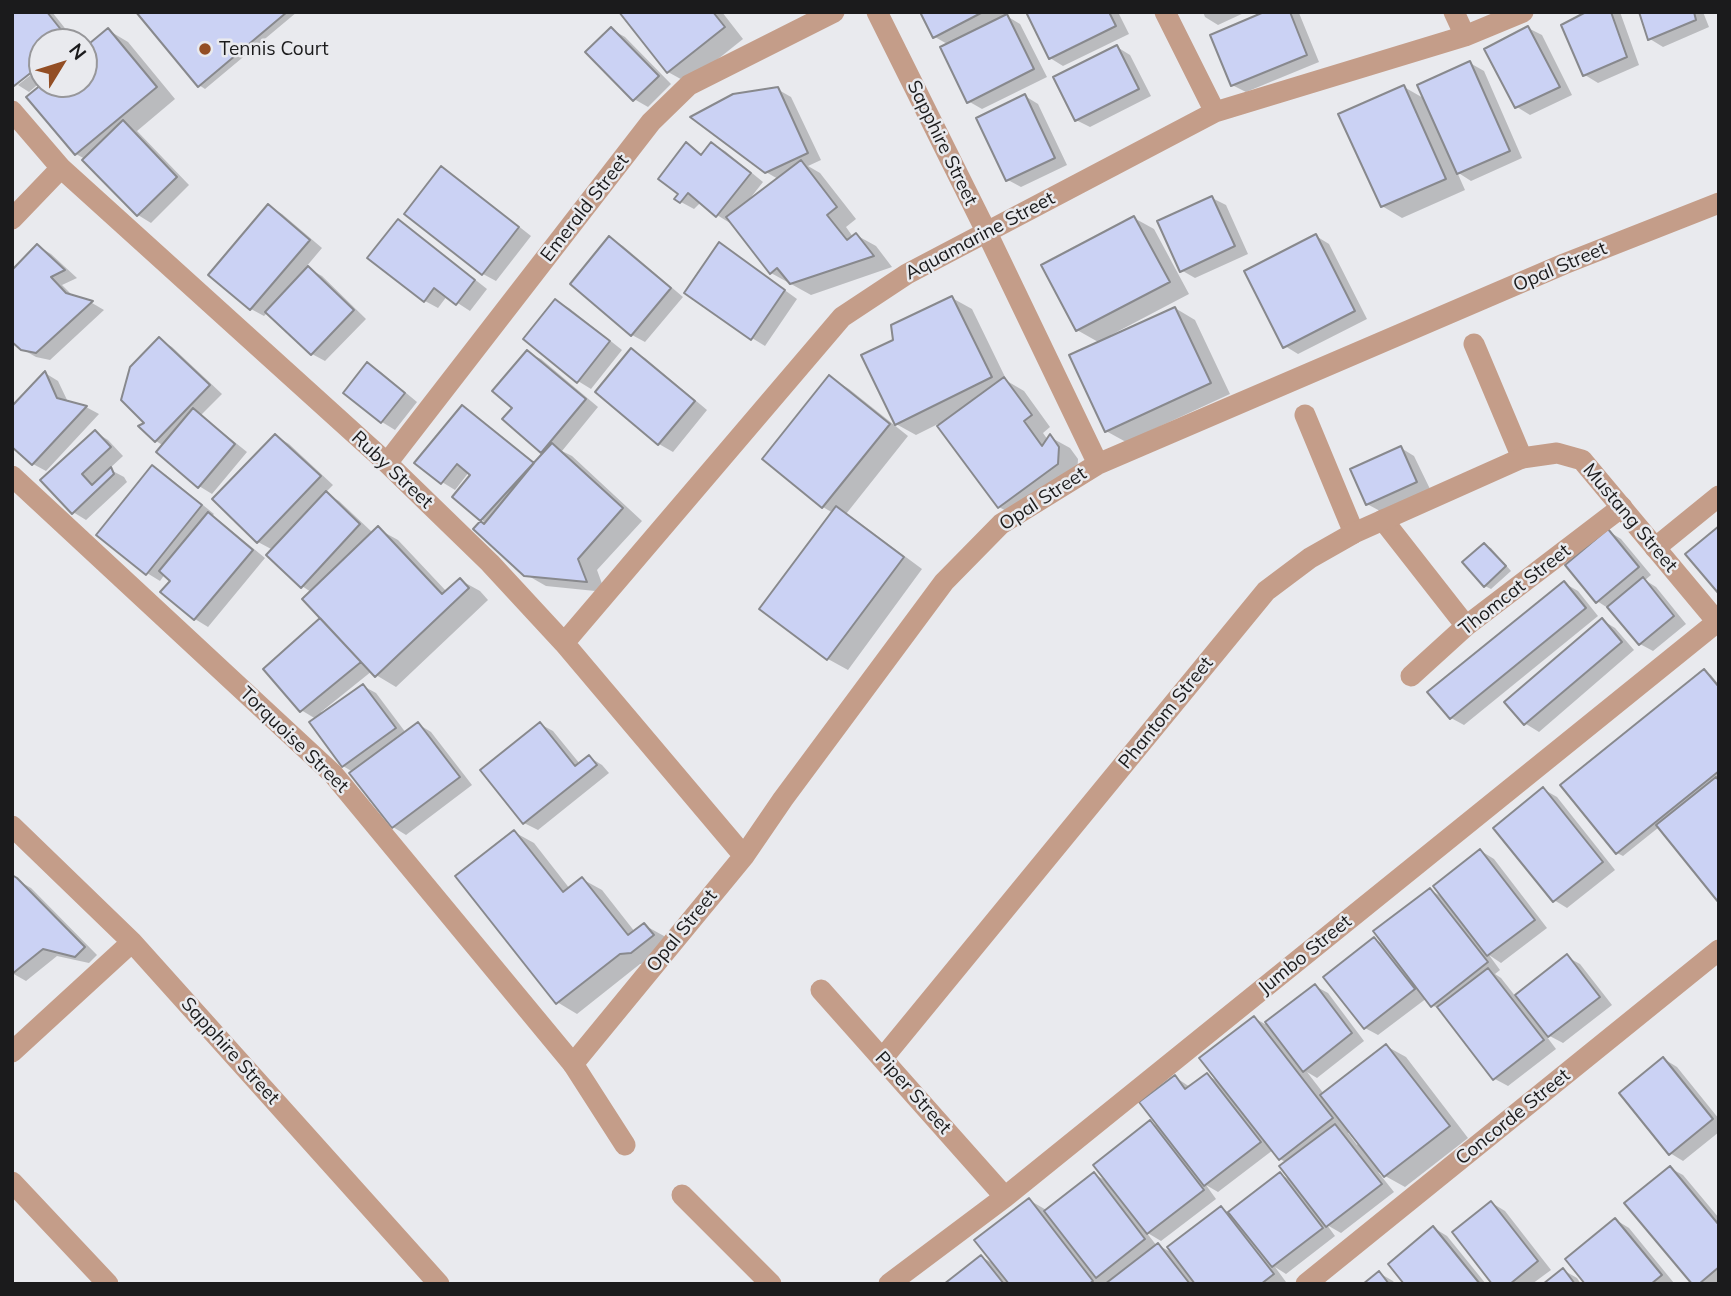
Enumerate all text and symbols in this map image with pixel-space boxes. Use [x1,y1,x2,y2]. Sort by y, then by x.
north arrow [28,28,98,98]
text: N [64,38,92,64]
place label: Tennis Court [219,38,329,60]
marker: Tennis Court [197,41,213,57]
street label: Sapphire Street [902,77,982,209]
street label: Emerald Street [536,150,634,266]
street label: Aquamarine Street [901,187,1059,285]
street label: Opal Street [1510,237,1610,297]
street label: Ruby Street [347,427,437,513]
street label: Mustang Street [1578,459,1682,577]
street label: Opal Street [995,462,1091,536]
street label: Thomcat Street [1455,539,1575,641]
street label: Phantom Street [1114,652,1218,774]
street label: Torquoise Street [235,682,353,798]
street label: Opal Street [642,885,722,977]
street label: Jumbo Street [1254,910,1356,1000]
street label: Sapphire Street [176,993,284,1109]
street label: Piper Street [870,1047,956,1139]
street label: Concorde Street [1451,1064,1575,1170]

